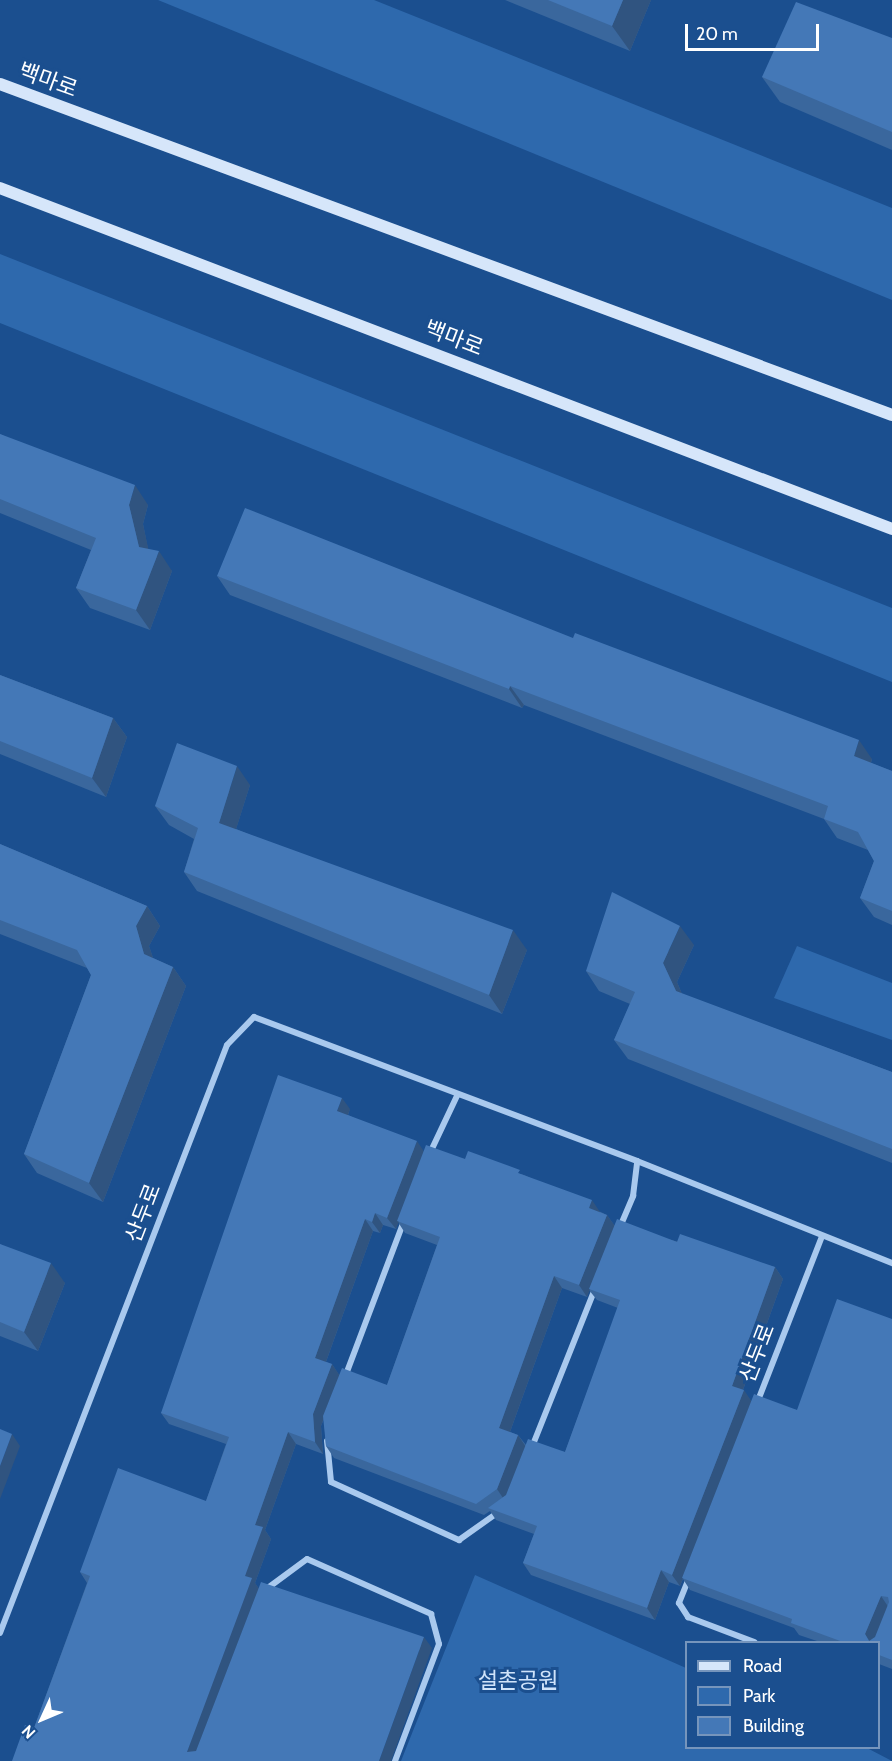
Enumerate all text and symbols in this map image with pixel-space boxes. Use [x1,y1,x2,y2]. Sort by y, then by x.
scale bar [688,12,822,50]
text: 20 m [696,23,738,45]
street label: 백마로 [15,57,81,103]
street label: 백마로 [421,315,487,361]
street label: 산두로 [120,1180,166,1246]
street label: 산두로 [734,1320,780,1386]
legend [685,1641,880,1749]
text: Road [743,1655,782,1677]
park label: 설촌공원 [478,1668,558,1694]
text: Park [743,1685,775,1707]
north arrow [12,1689,72,1749]
text: Building [743,1715,804,1737]
text: N [18,1721,39,1743]

